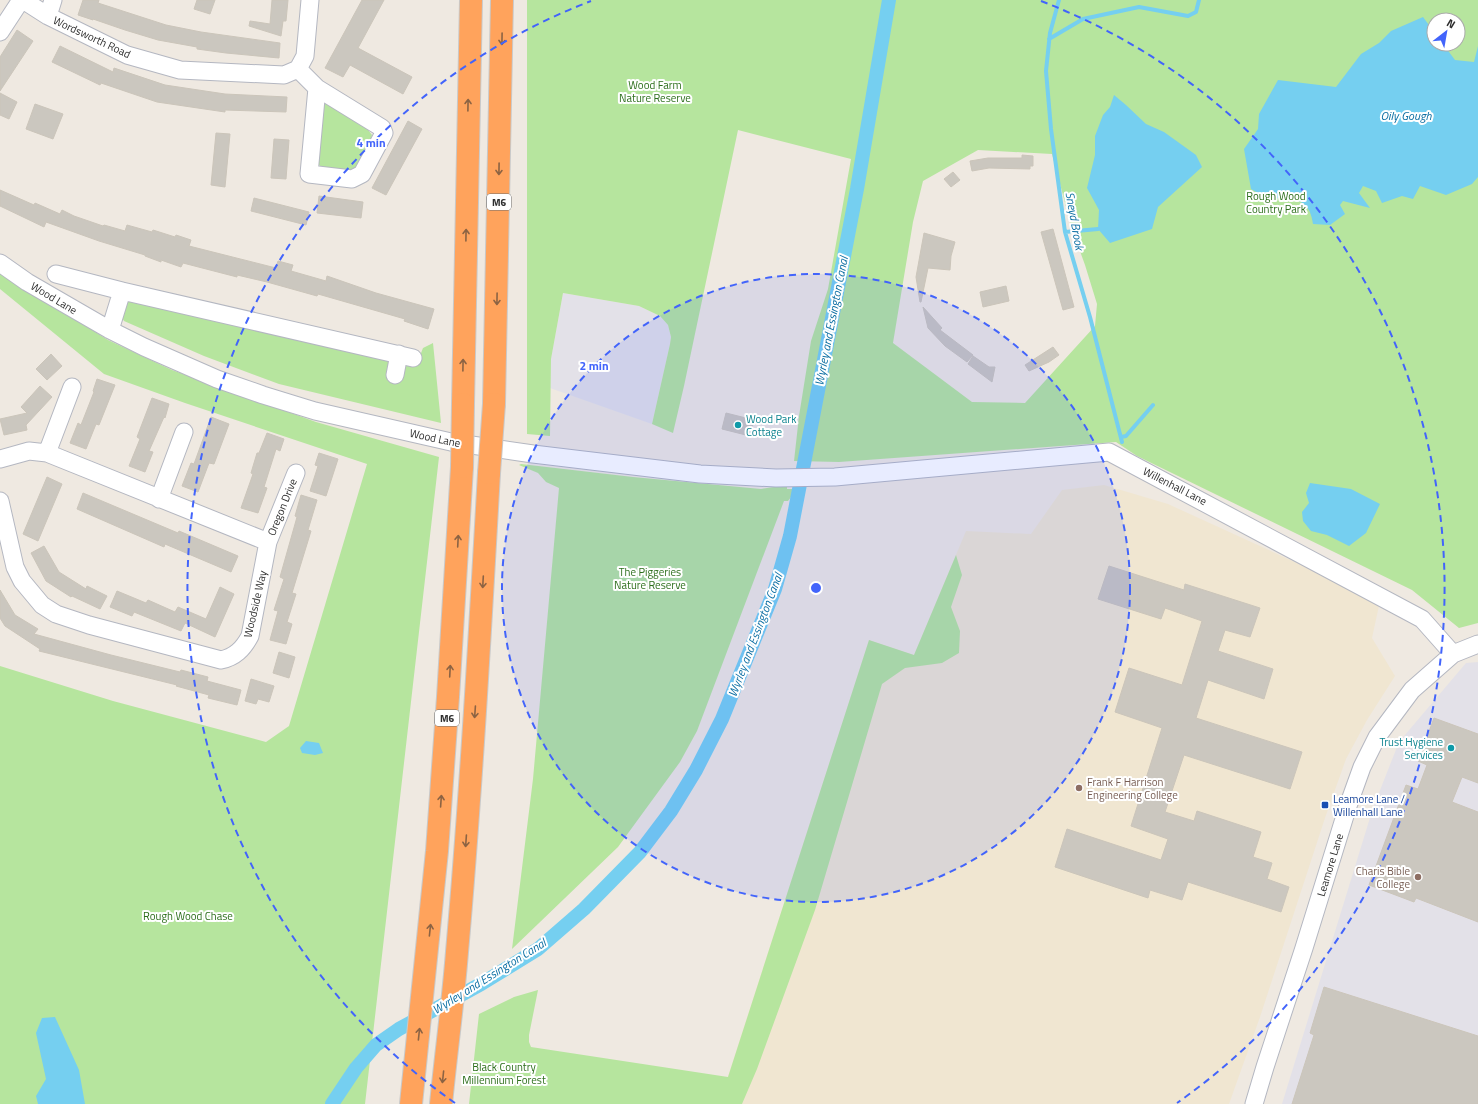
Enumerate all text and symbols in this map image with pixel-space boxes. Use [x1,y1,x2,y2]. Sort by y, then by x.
street label: Wordsworth Road [51,12,134,62]
north arrow [1426,12,1466,52]
text: N [1444,15,1459,32]
one-way arrow [498,32,506,45]
park label: Wood Farm Nature Reserve [619,77,691,106]
one-way arrow [464,99,472,112]
water label: Oily Gough [1380,106,1433,125]
text: 4 min [356,133,386,152]
one-way arrow [495,162,503,175]
park label: Rough Wood Country Park [1246,188,1307,217]
water label: Sneyd Brook [1061,190,1090,253]
road number: M6 [487,194,511,210]
one-way arrow [462,229,470,242]
water label: Wyrley and Essington Canal [809,253,853,387]
street label: Wood Lane [28,278,81,318]
one-way arrow [493,292,500,305]
text: 2 min [579,356,609,375]
one-way arrow [460,359,467,372]
place label: Wood Park Cottage [746,411,797,440]
marker: Wood Park Cottage [733,420,743,430]
street label: Wood Lane [408,425,462,451]
street label: Willenhall Lane [1140,463,1210,509]
street label: Oregon Drive [263,476,301,538]
one-way arrow [454,535,461,548]
park label: The Piggeries Nature Reserve [614,564,686,593]
street label: Woodside Way [239,568,271,639]
water label: Wyrley and Essington Canal [723,569,788,700]
one-way arrow [479,575,487,588]
centre of rings [809,581,823,595]
one-way arrow [446,665,454,678]
one-way arrow [472,705,479,718]
road number: M6 [435,710,459,726]
place label: Trust Hygiene Services [1379,734,1443,763]
marker: Trust Hygiene Services [1446,743,1456,753]
place label: Frank F Harrison Engineering College [1087,774,1178,803]
marker: Frank F Harrison Engineering College [1074,783,1084,793]
place label: Leamore Lane / Willenhall Lane [1333,791,1406,820]
one-way arrow [438,795,445,808]
marker: Leamore Lane / Willenhall Lane [1320,800,1330,810]
street label: Leamore Lane [1313,831,1347,899]
one-way arrow [463,834,470,847]
place label: Charis Bible College [1356,863,1410,892]
marker: Charis Bible College [1413,872,1423,882]
park label: Rough Wood Chase [143,908,233,924]
one-way arrow [426,924,433,937]
water label: Wyrley and Essington Canal [428,932,551,1019]
one-way arrow [415,1028,423,1041]
park label: Black Country Millennium Forest [462,1059,546,1088]
one-way arrow [440,1070,447,1083]

